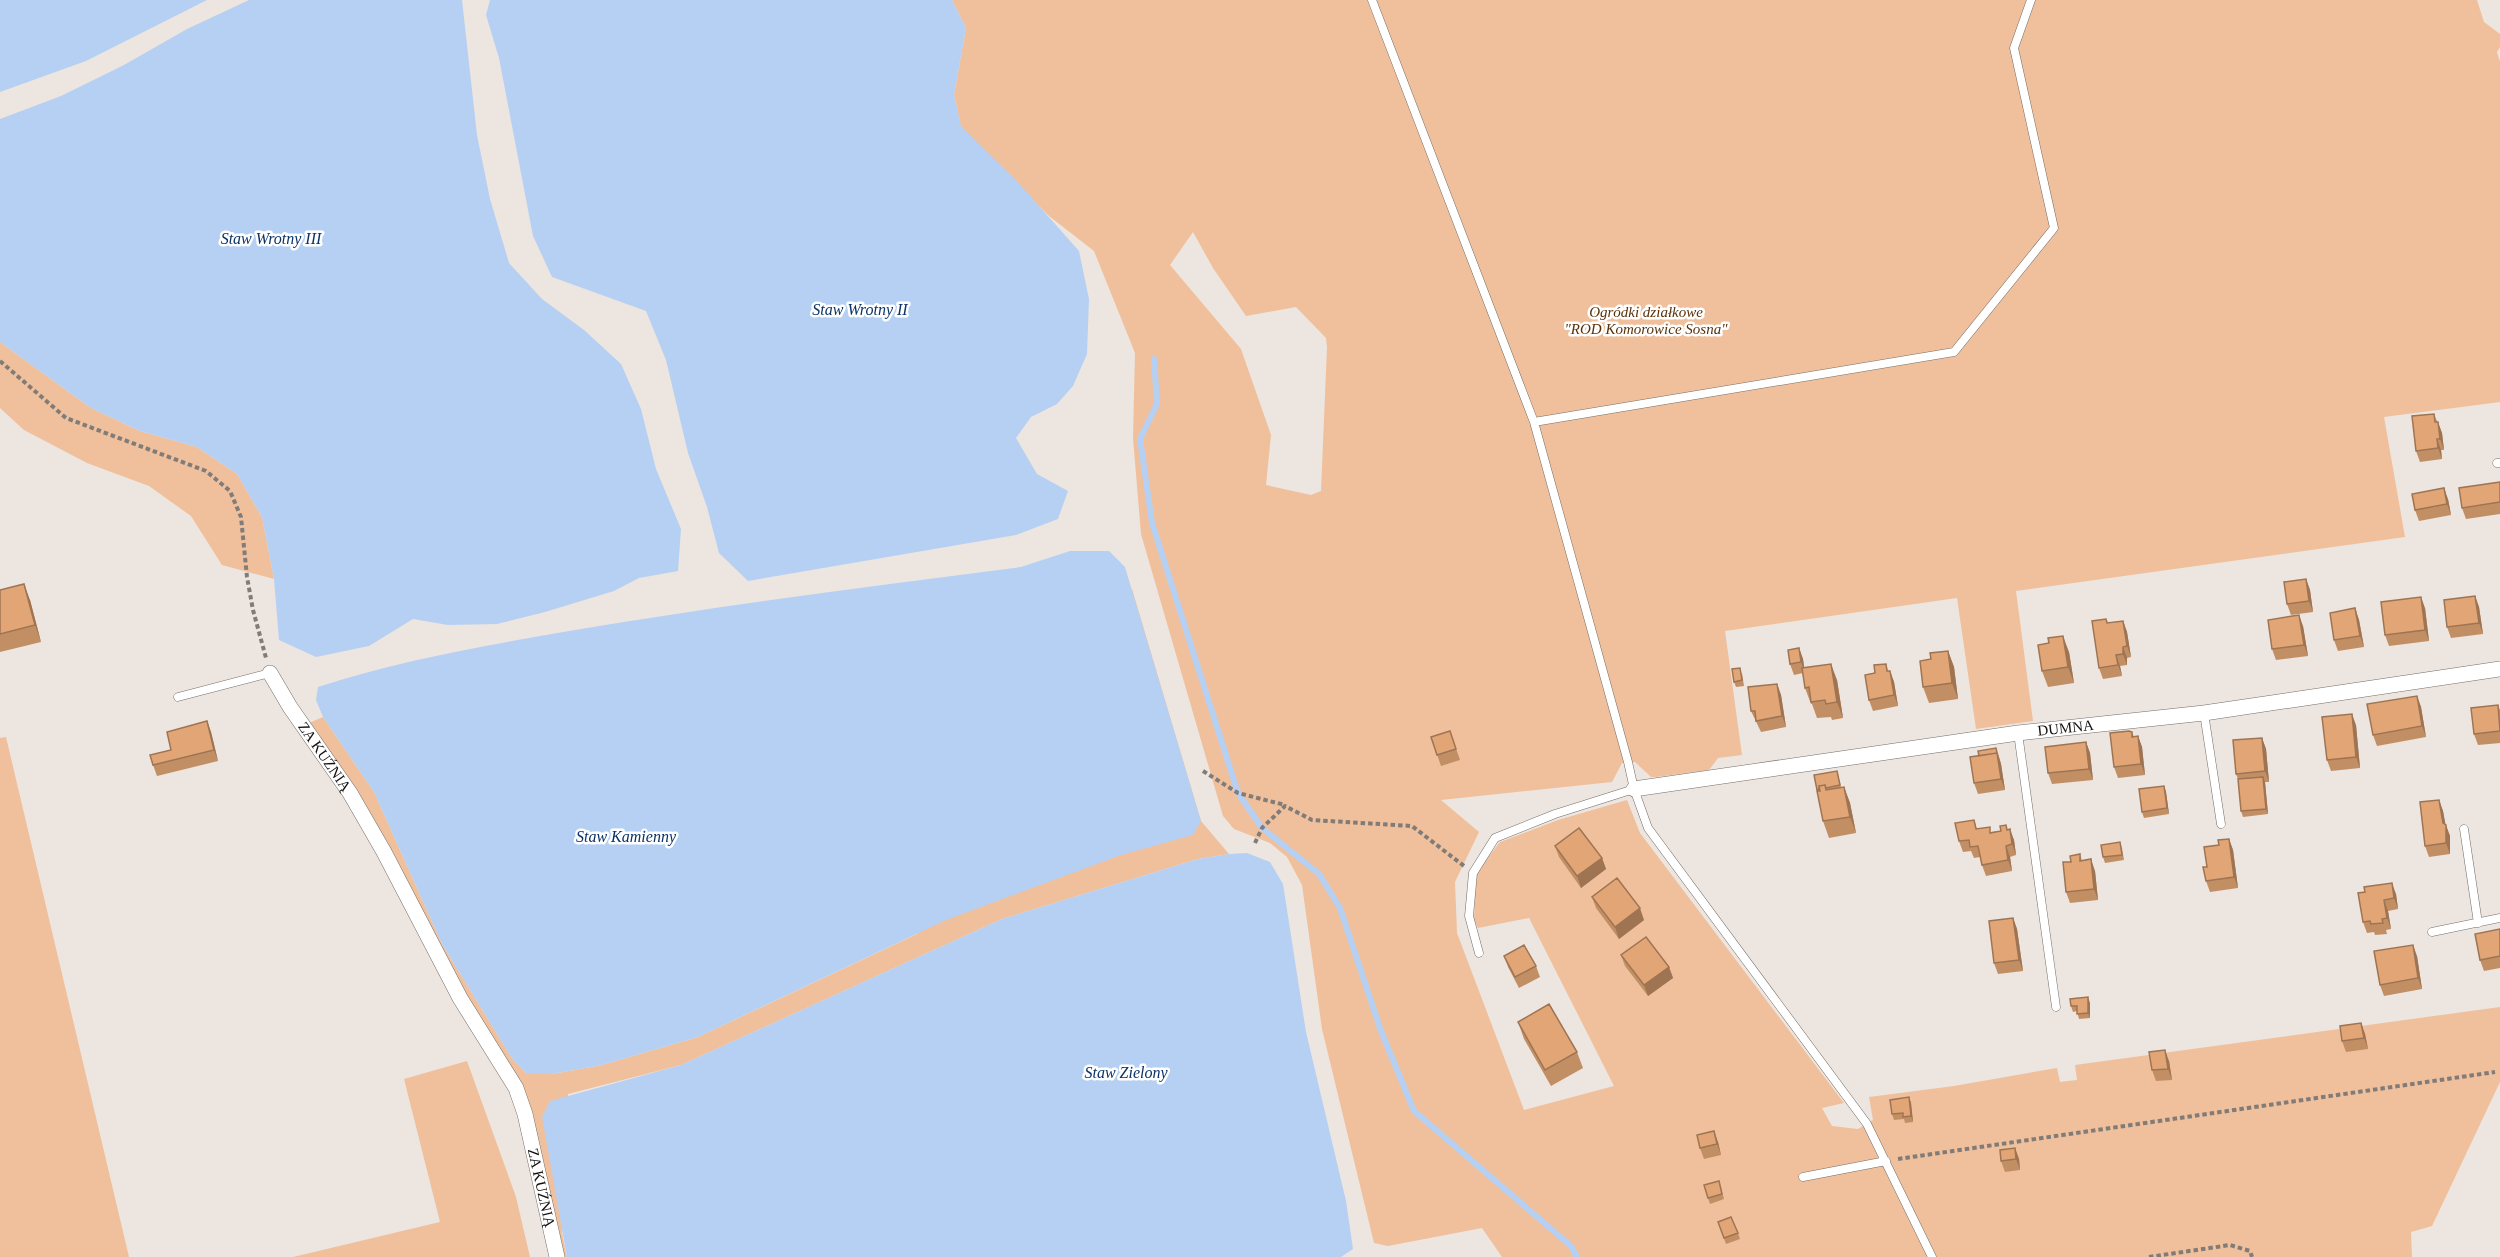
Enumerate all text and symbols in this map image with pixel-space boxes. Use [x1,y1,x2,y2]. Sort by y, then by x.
water label: Staw Wrotny III [221,230,322,248]
water label: Staw Wrotny II [812,301,908,319]
park label: Ogródki działkowe "ROD Komorowice Sosna" [1565,304,1728,337]
street label: DUMNA [2037,717,2095,739]
street label: ZA KUŹNIĄ [295,719,354,794]
water label: Staw Kamienny [576,828,677,846]
water label: Staw Zielony [1084,1064,1168,1082]
street label: ZA KUŹNIĄ [525,1147,558,1229]

